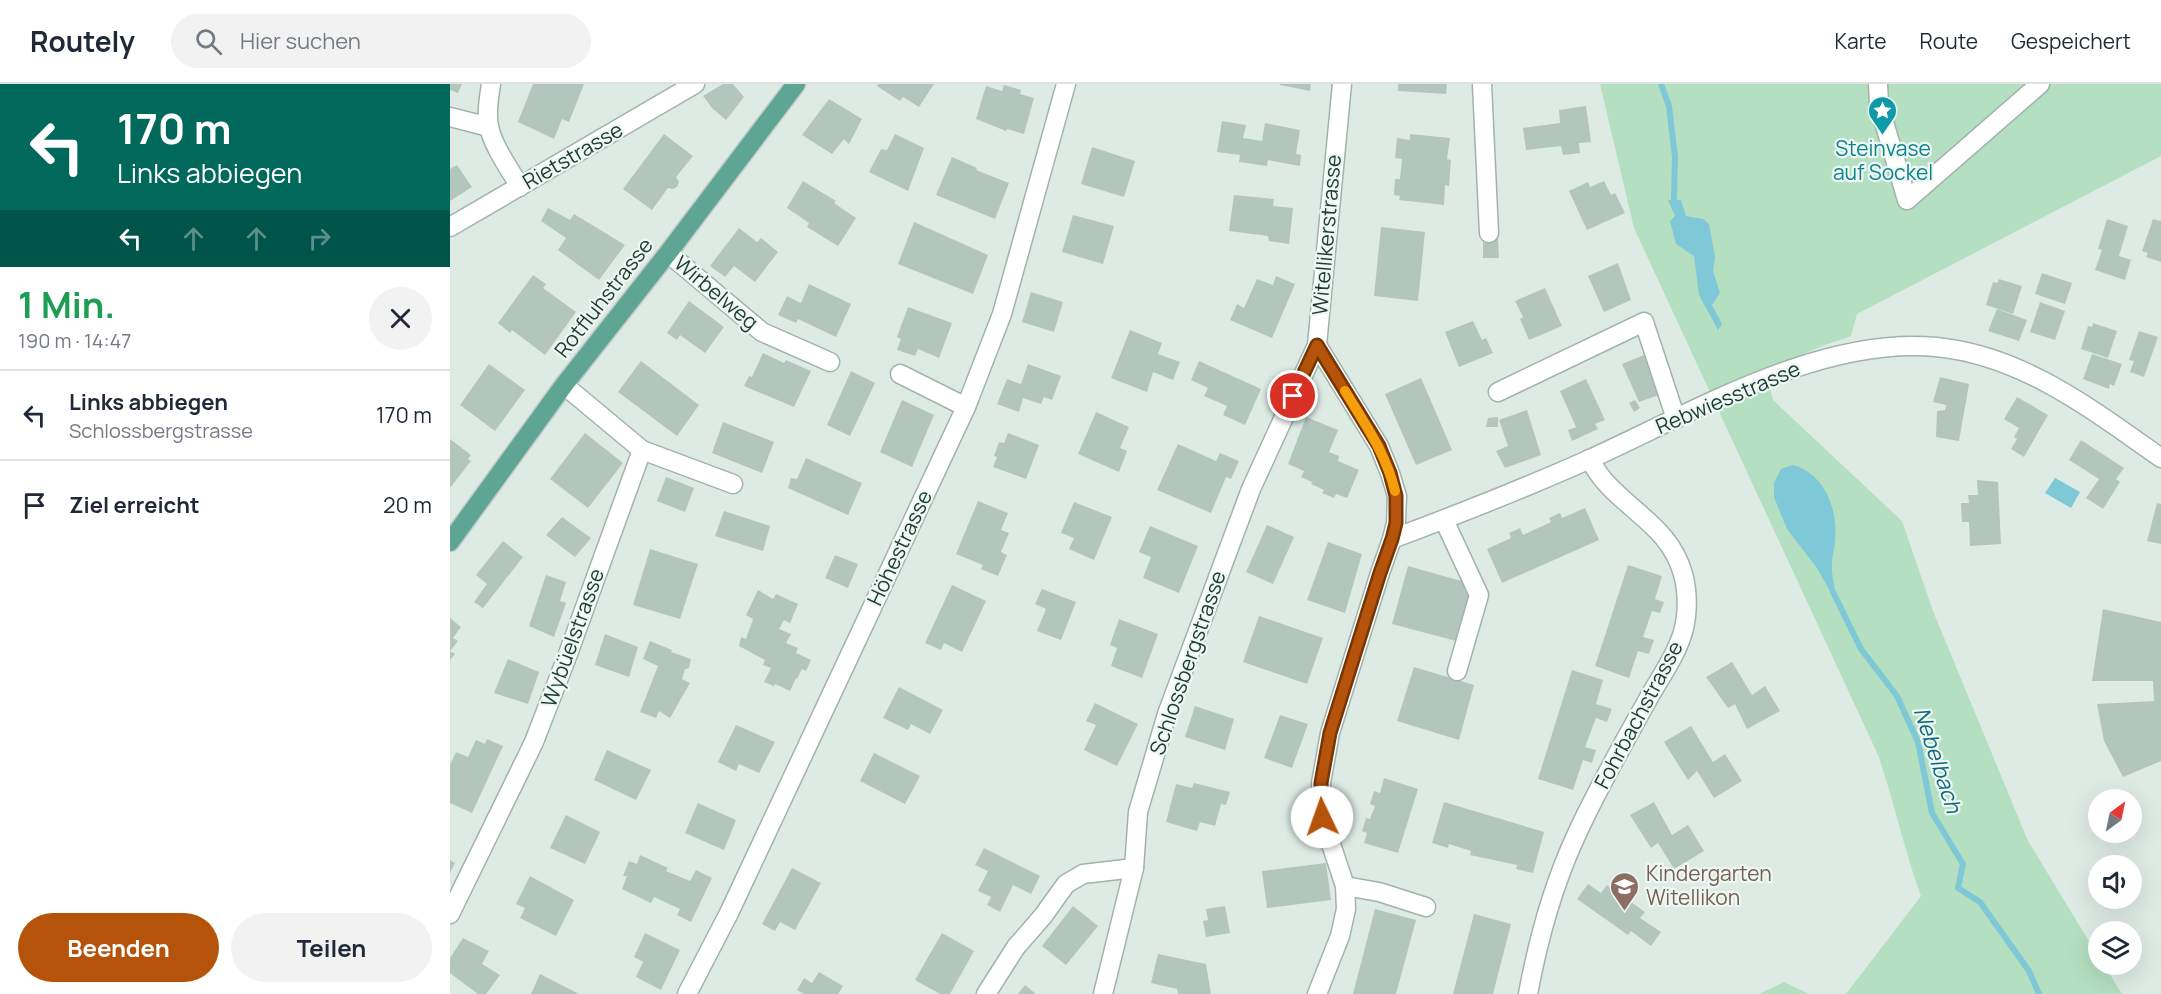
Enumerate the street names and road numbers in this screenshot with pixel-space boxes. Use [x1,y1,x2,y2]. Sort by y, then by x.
street label: Rietstrasse [517,115,628,195]
street label: Witellikerstrasse [1305,153,1347,316]
street label: Rotfluhstrasse [548,232,659,363]
street label: Wirbelweg [669,249,765,336]
street label: Rebwiesstrasse [1651,354,1804,440]
street label: Höhestrasse [860,485,938,610]
street label: Wybüelstrasse [534,565,610,711]
street label: Schlossbergstrasse [1142,567,1232,759]
street label: Fohrbachstrasse [1587,636,1689,793]

